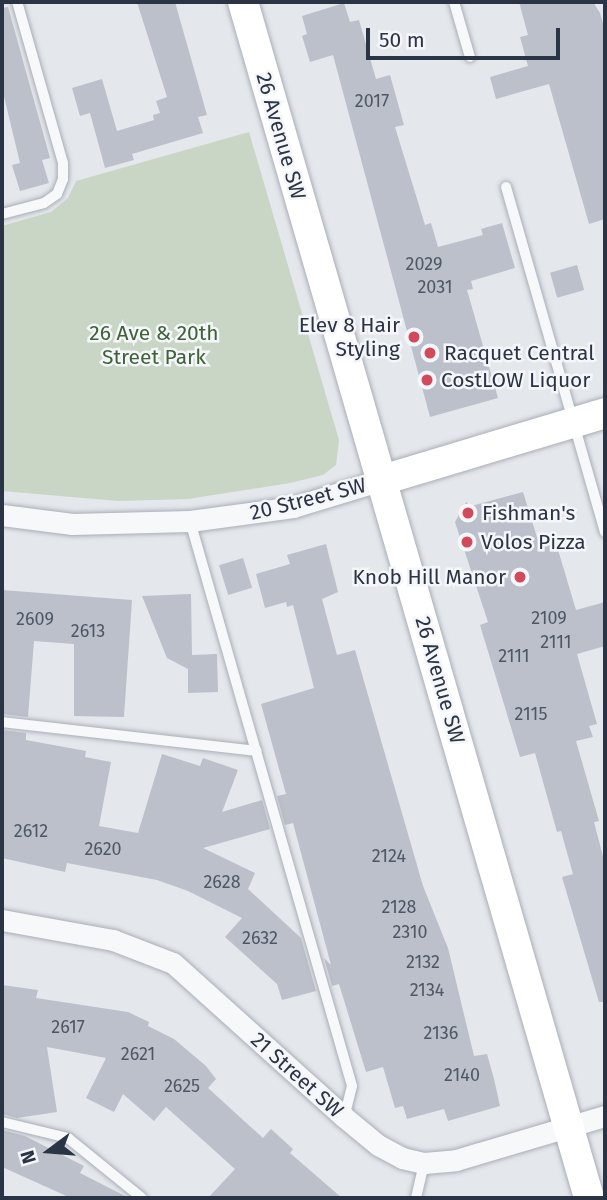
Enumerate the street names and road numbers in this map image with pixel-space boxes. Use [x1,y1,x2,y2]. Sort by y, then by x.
street label: 26 Avenue SW [251,70,311,202]
street label: 20 Street SW [247,472,369,526]
street label: 26 Avenue SW [410,614,470,746]
street label: 21 Street SW [246,1027,348,1123]

